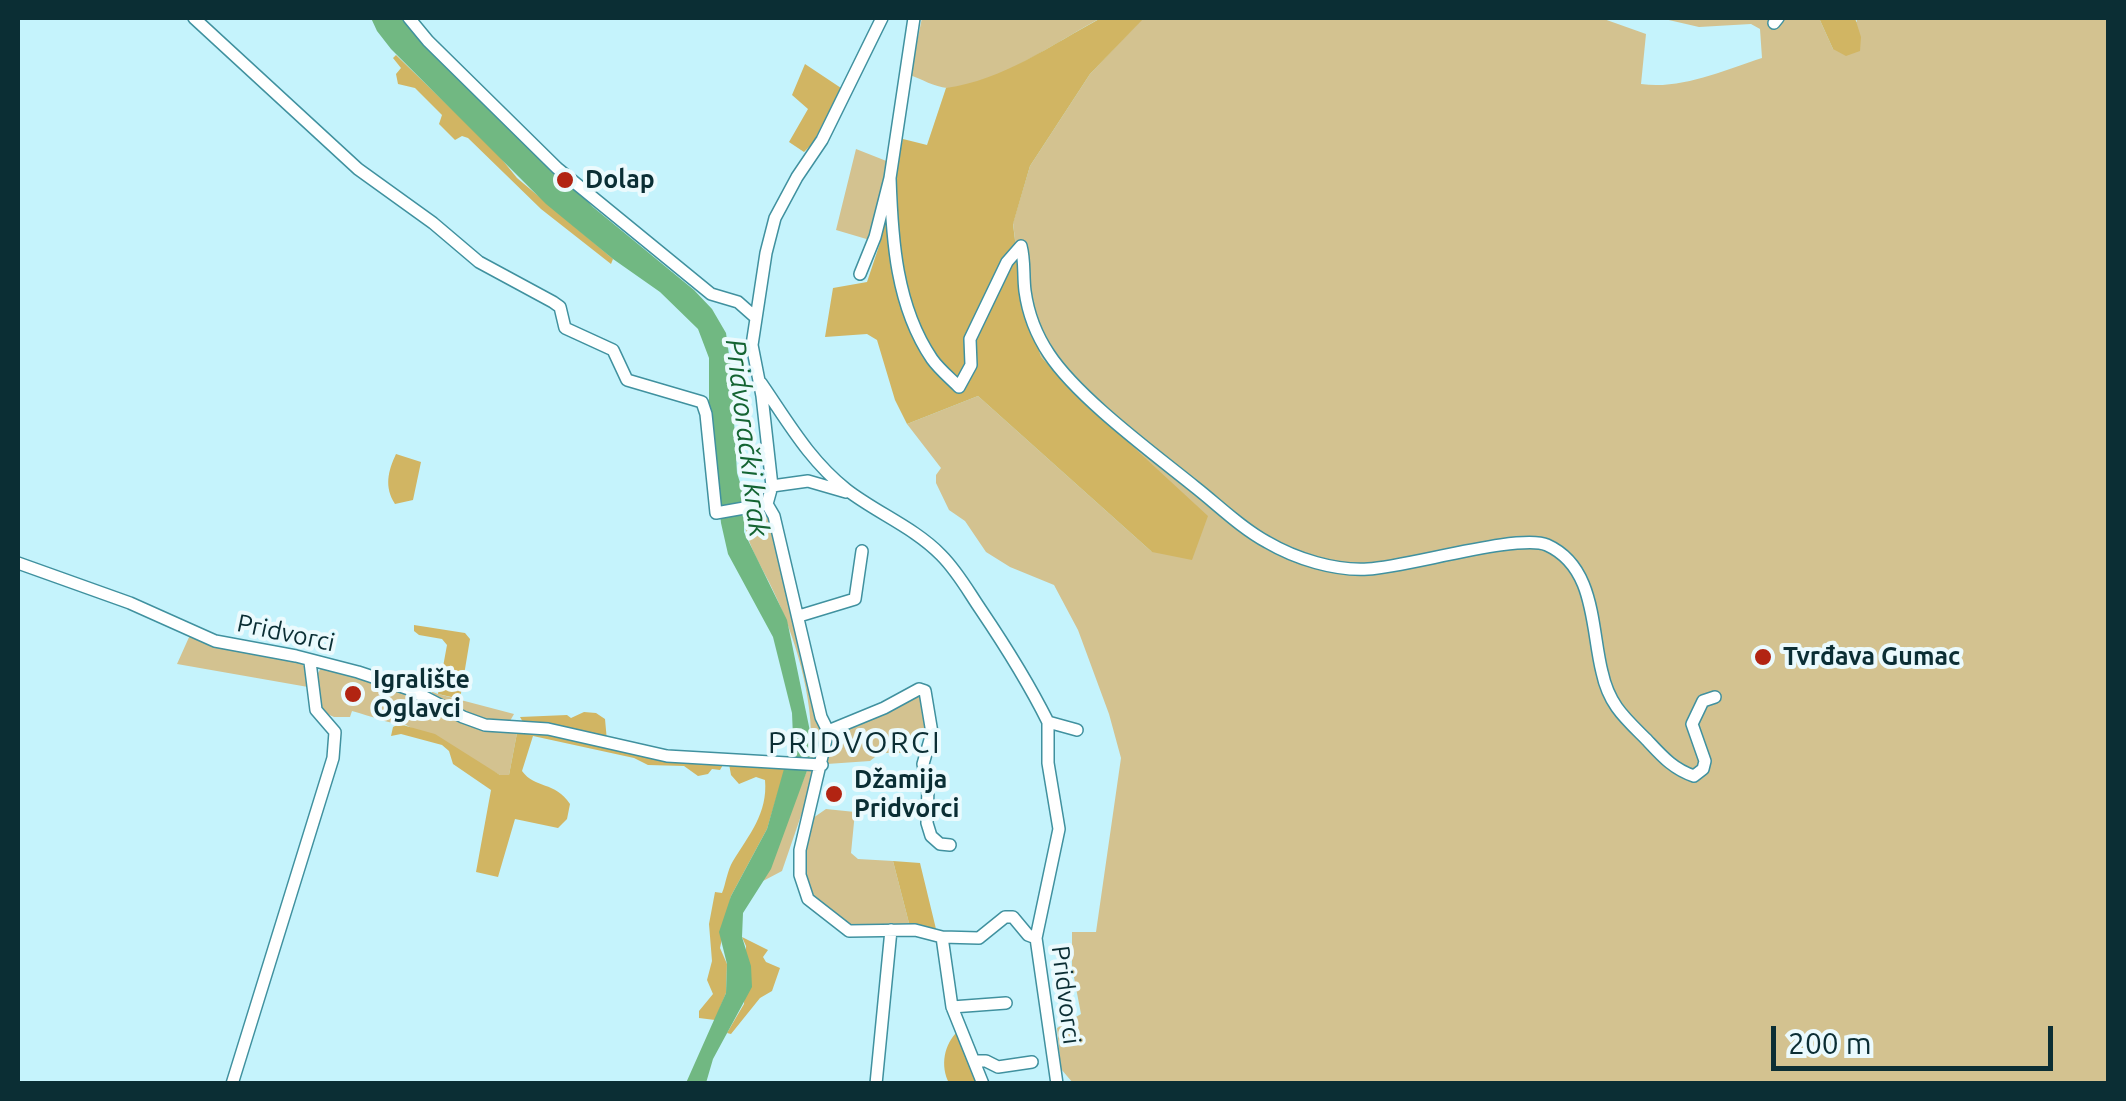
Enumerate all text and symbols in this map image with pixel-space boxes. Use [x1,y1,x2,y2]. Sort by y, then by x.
place label: Dolap [585,165,655,195]
marker: Dolap [554,169,576,191]
water label: Pridvorački krak [718,337,776,539]
street label: Pridvorci [234,608,338,658]
place label: Tvrđava Gumac [1783,642,1960,672]
marker: Tvrđava Gumac [1752,646,1774,668]
place label: Igralište Oglavci [373,665,470,724]
marker: Igralište Oglavci [342,683,364,705]
district label: PRIDVORCI [768,725,942,761]
place label: Džamija Pridvorci [854,765,959,824]
marker: Džamija Pridvorci [823,783,845,805]
street label: Pridvorci [1045,944,1087,1046]
scale bar [1776,1006,2058,1068]
text: 200 m [1788,1026,1872,1060]

